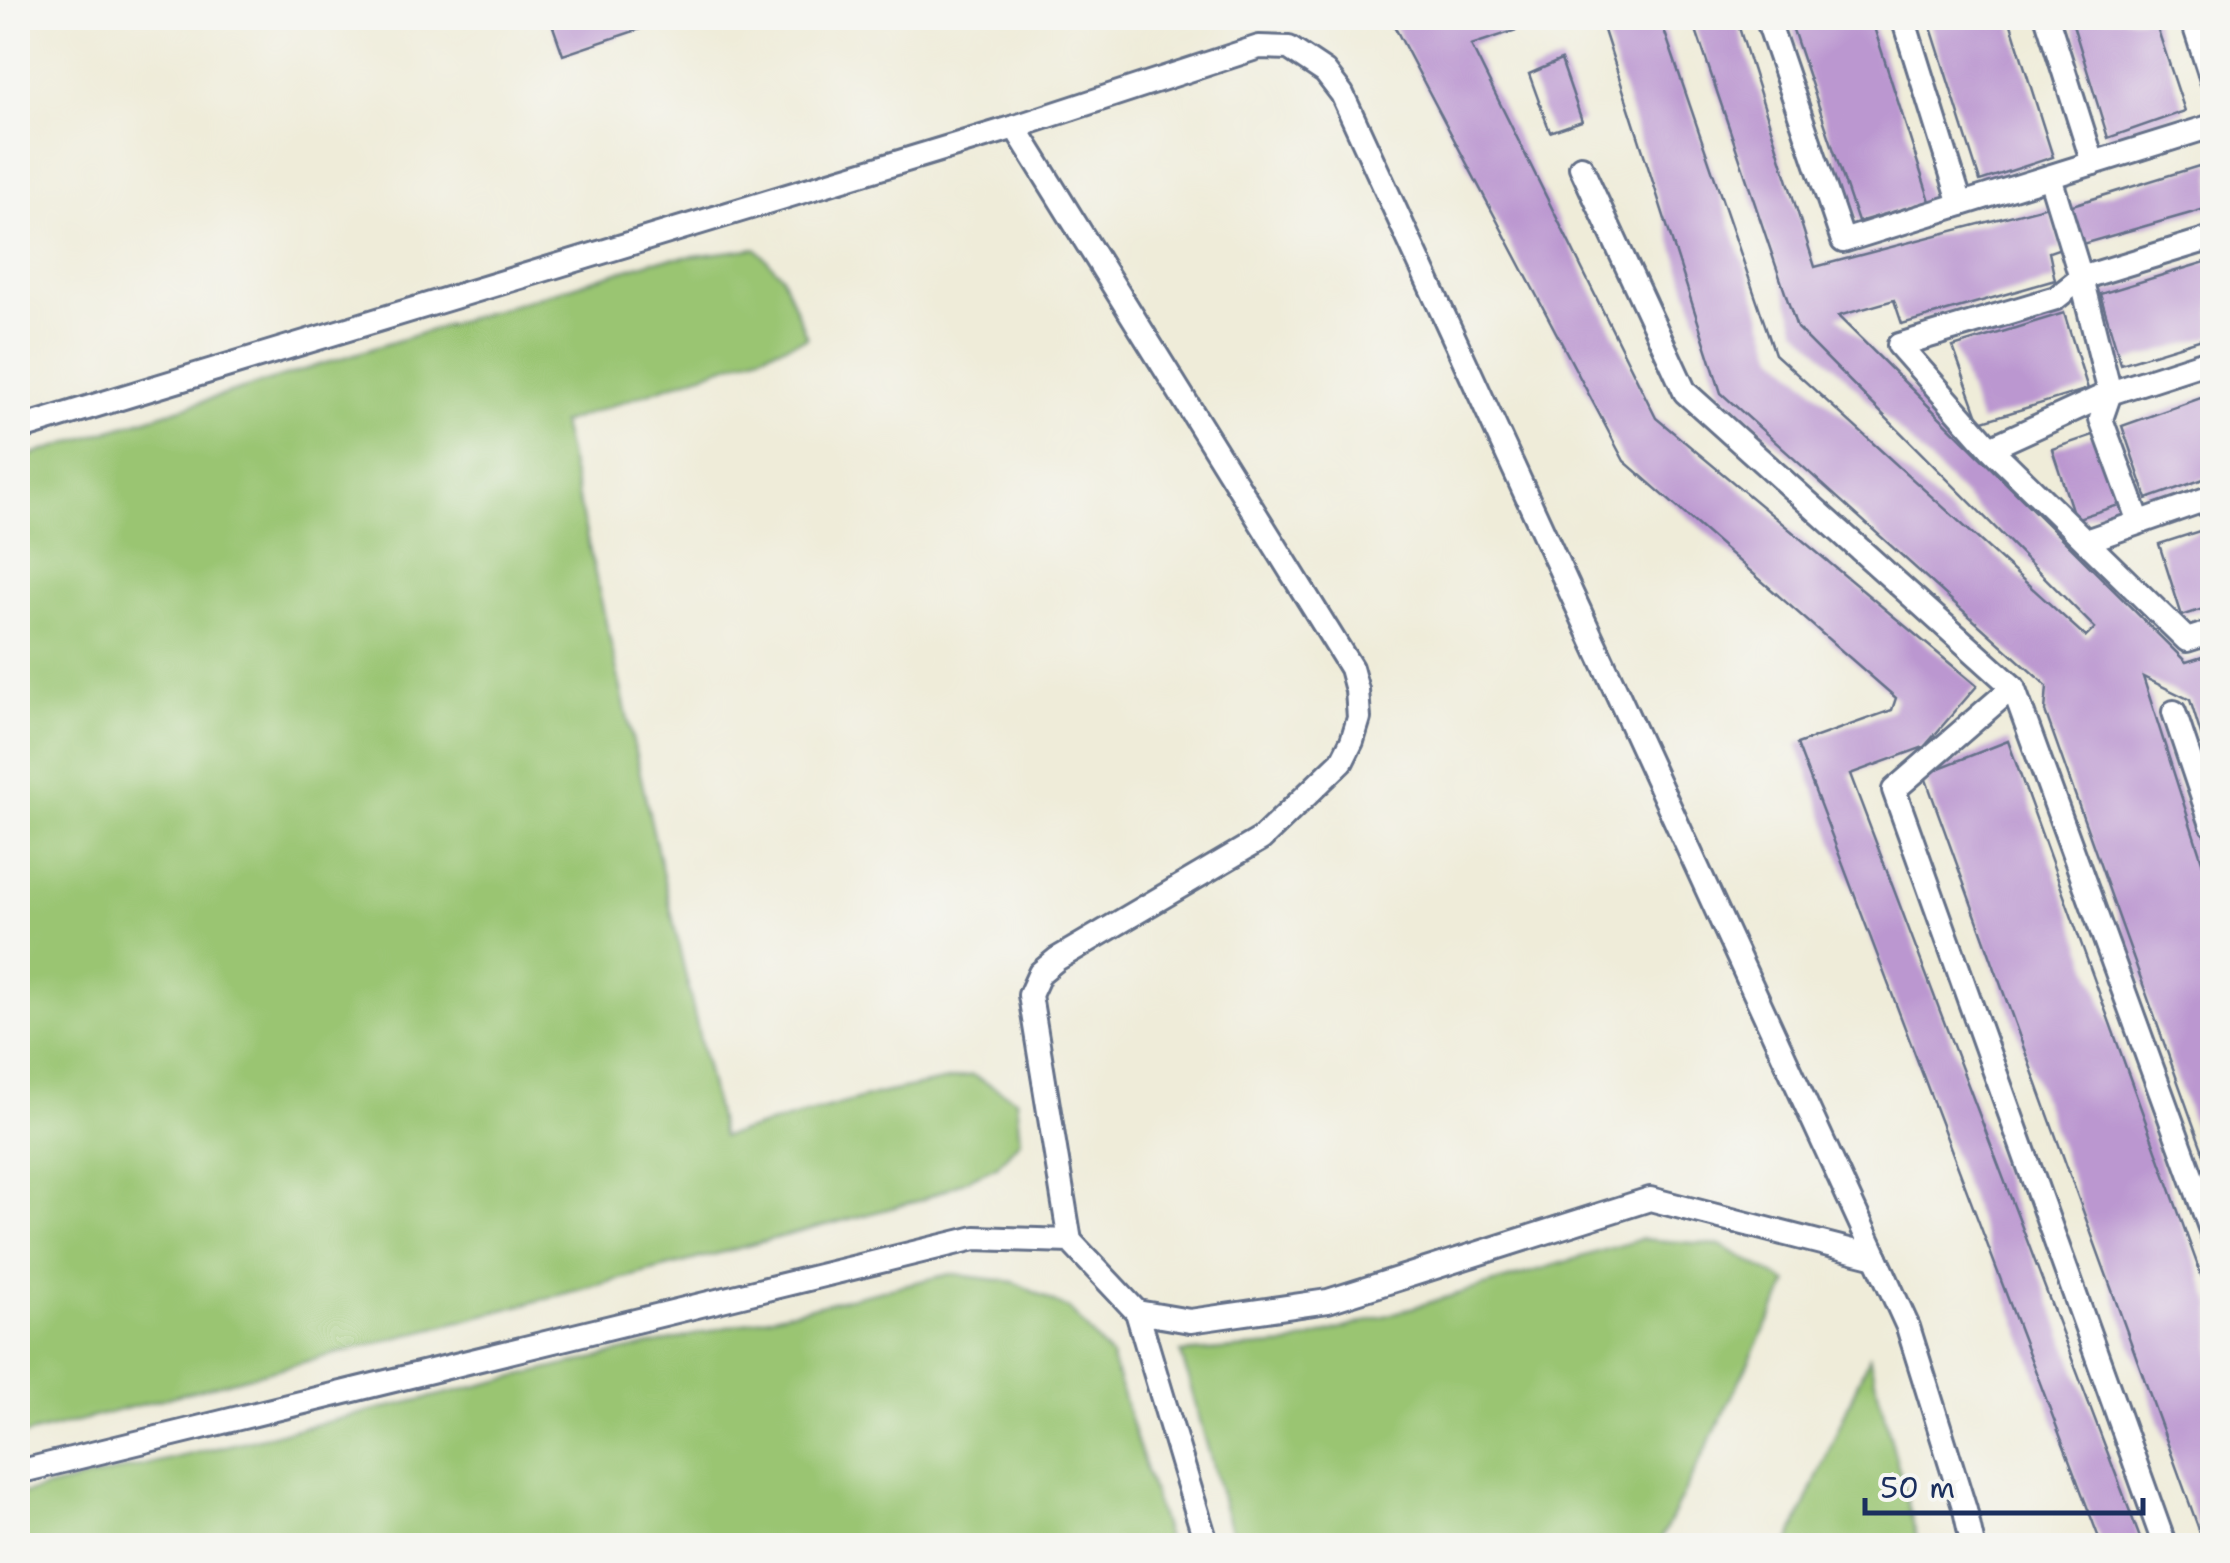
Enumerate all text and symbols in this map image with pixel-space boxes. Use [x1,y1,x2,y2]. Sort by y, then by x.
scale bar [1865,1453,2142,1515]
text: 50 m [1880,1467,1955,1508]

